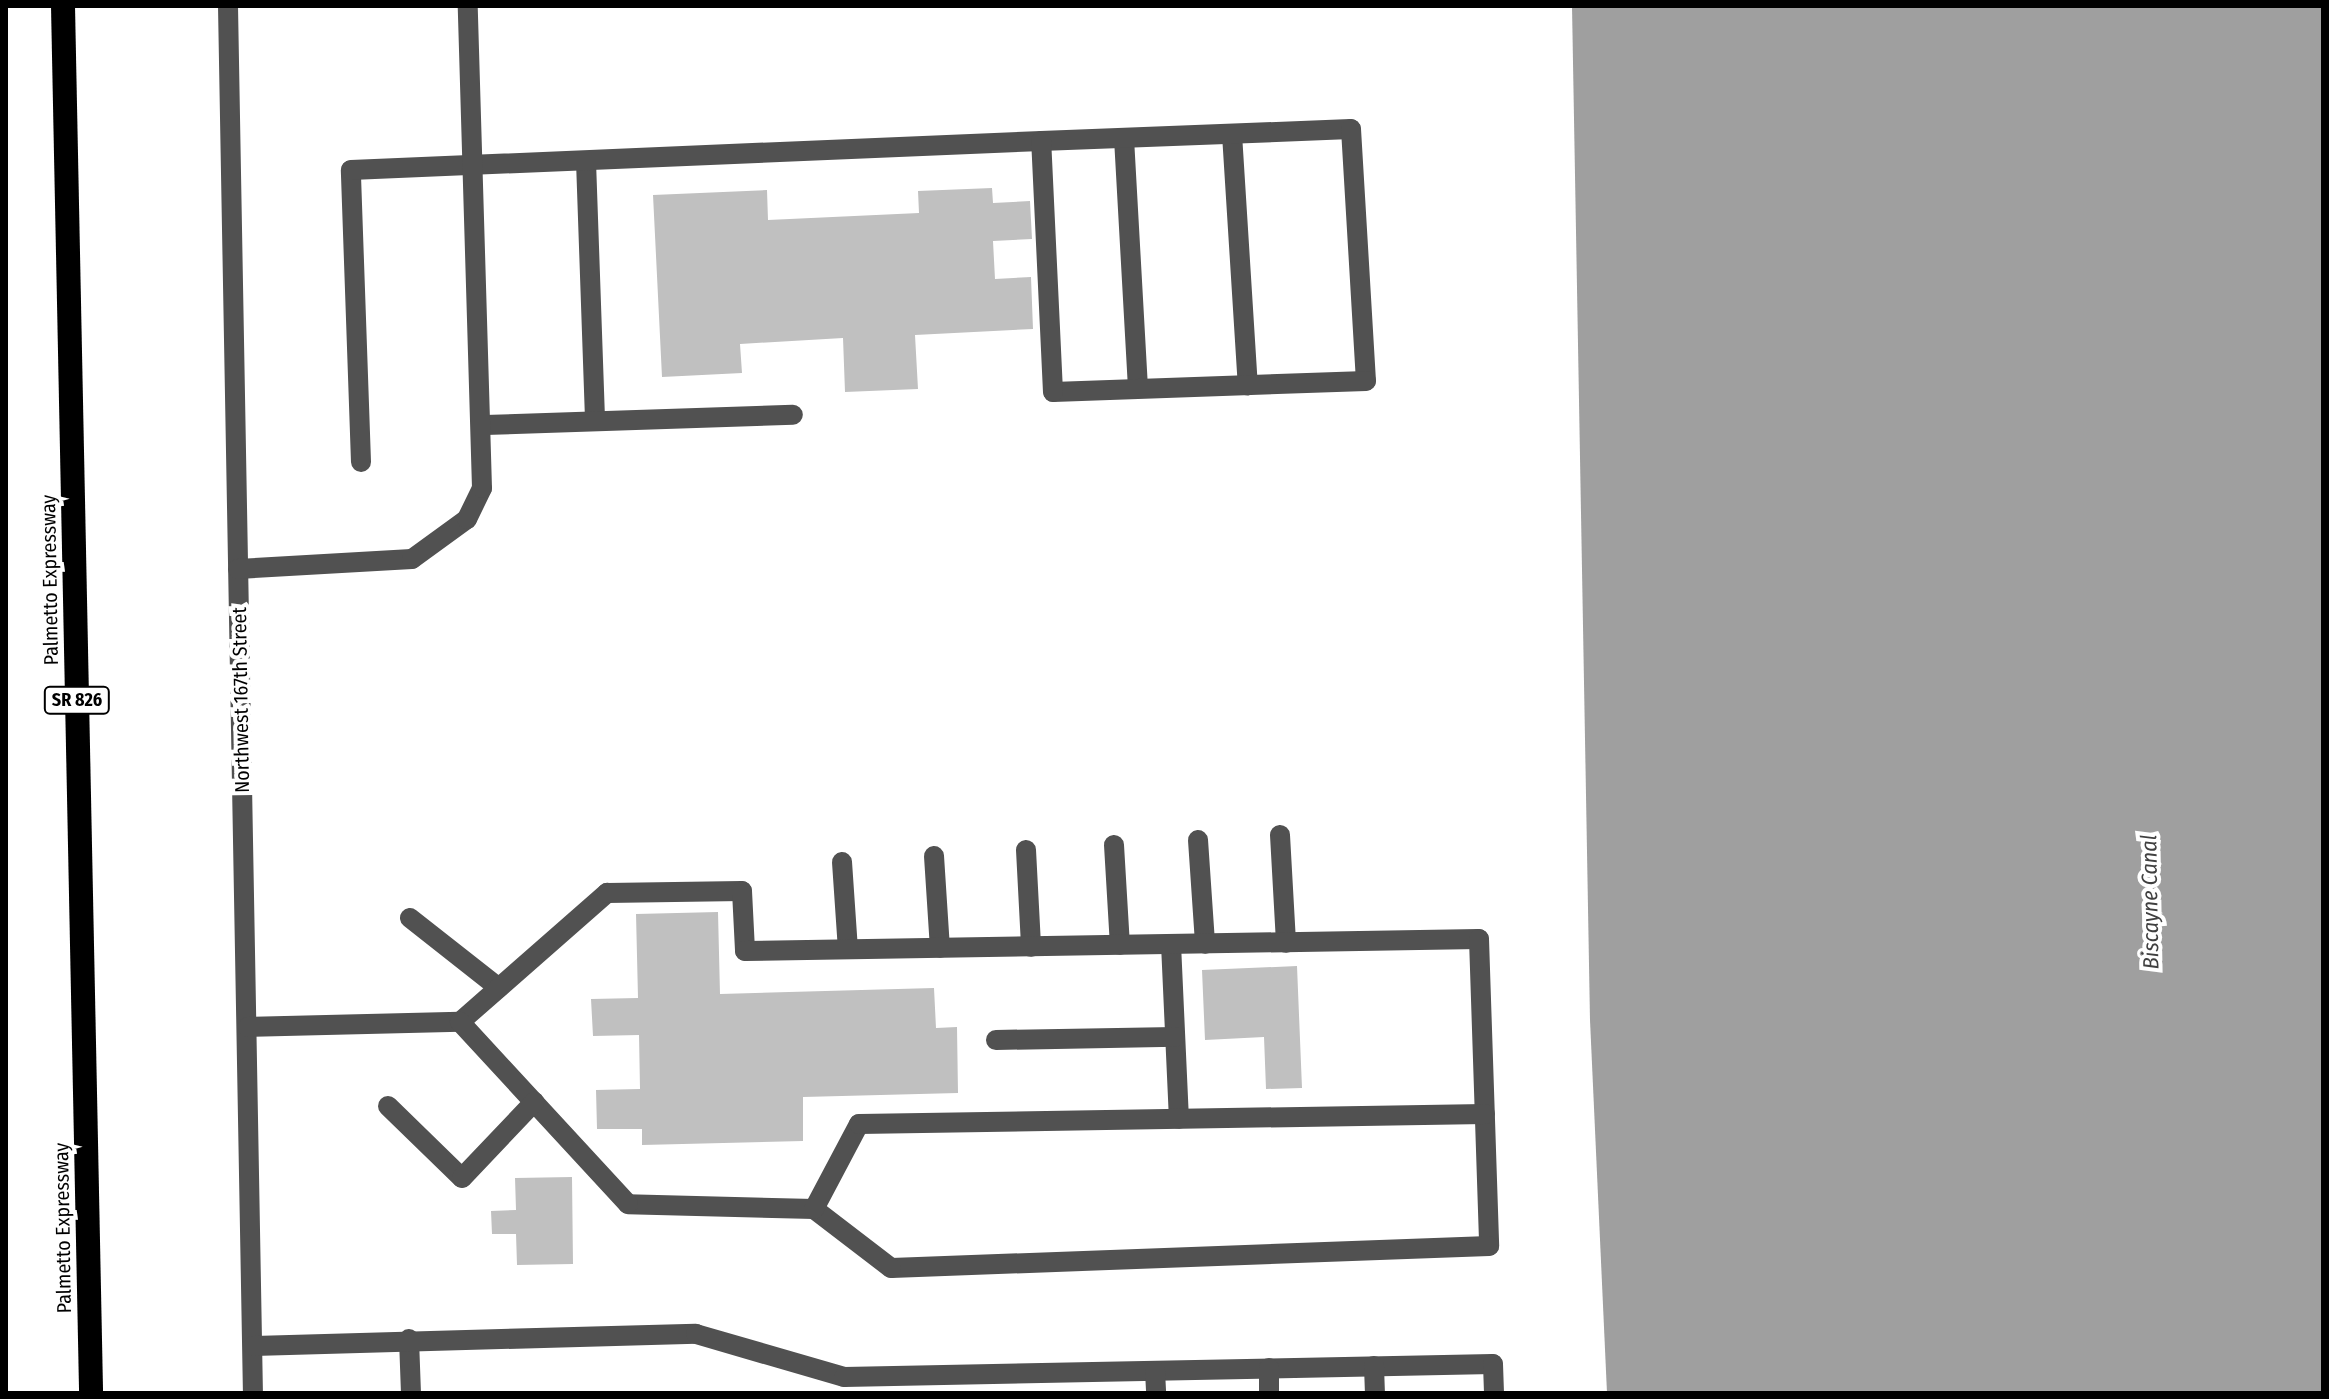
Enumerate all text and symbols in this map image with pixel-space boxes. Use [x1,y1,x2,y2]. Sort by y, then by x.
street label: Palmetto Expressway [37,494,63,666]
street label: Northwest 167th Street [227,607,255,793]
road number: SR 826 [43,686,111,714]
water label: Biscayne Canal [2136,834,2164,970]
street label: Palmetto Expressway [50,1142,76,1314]

